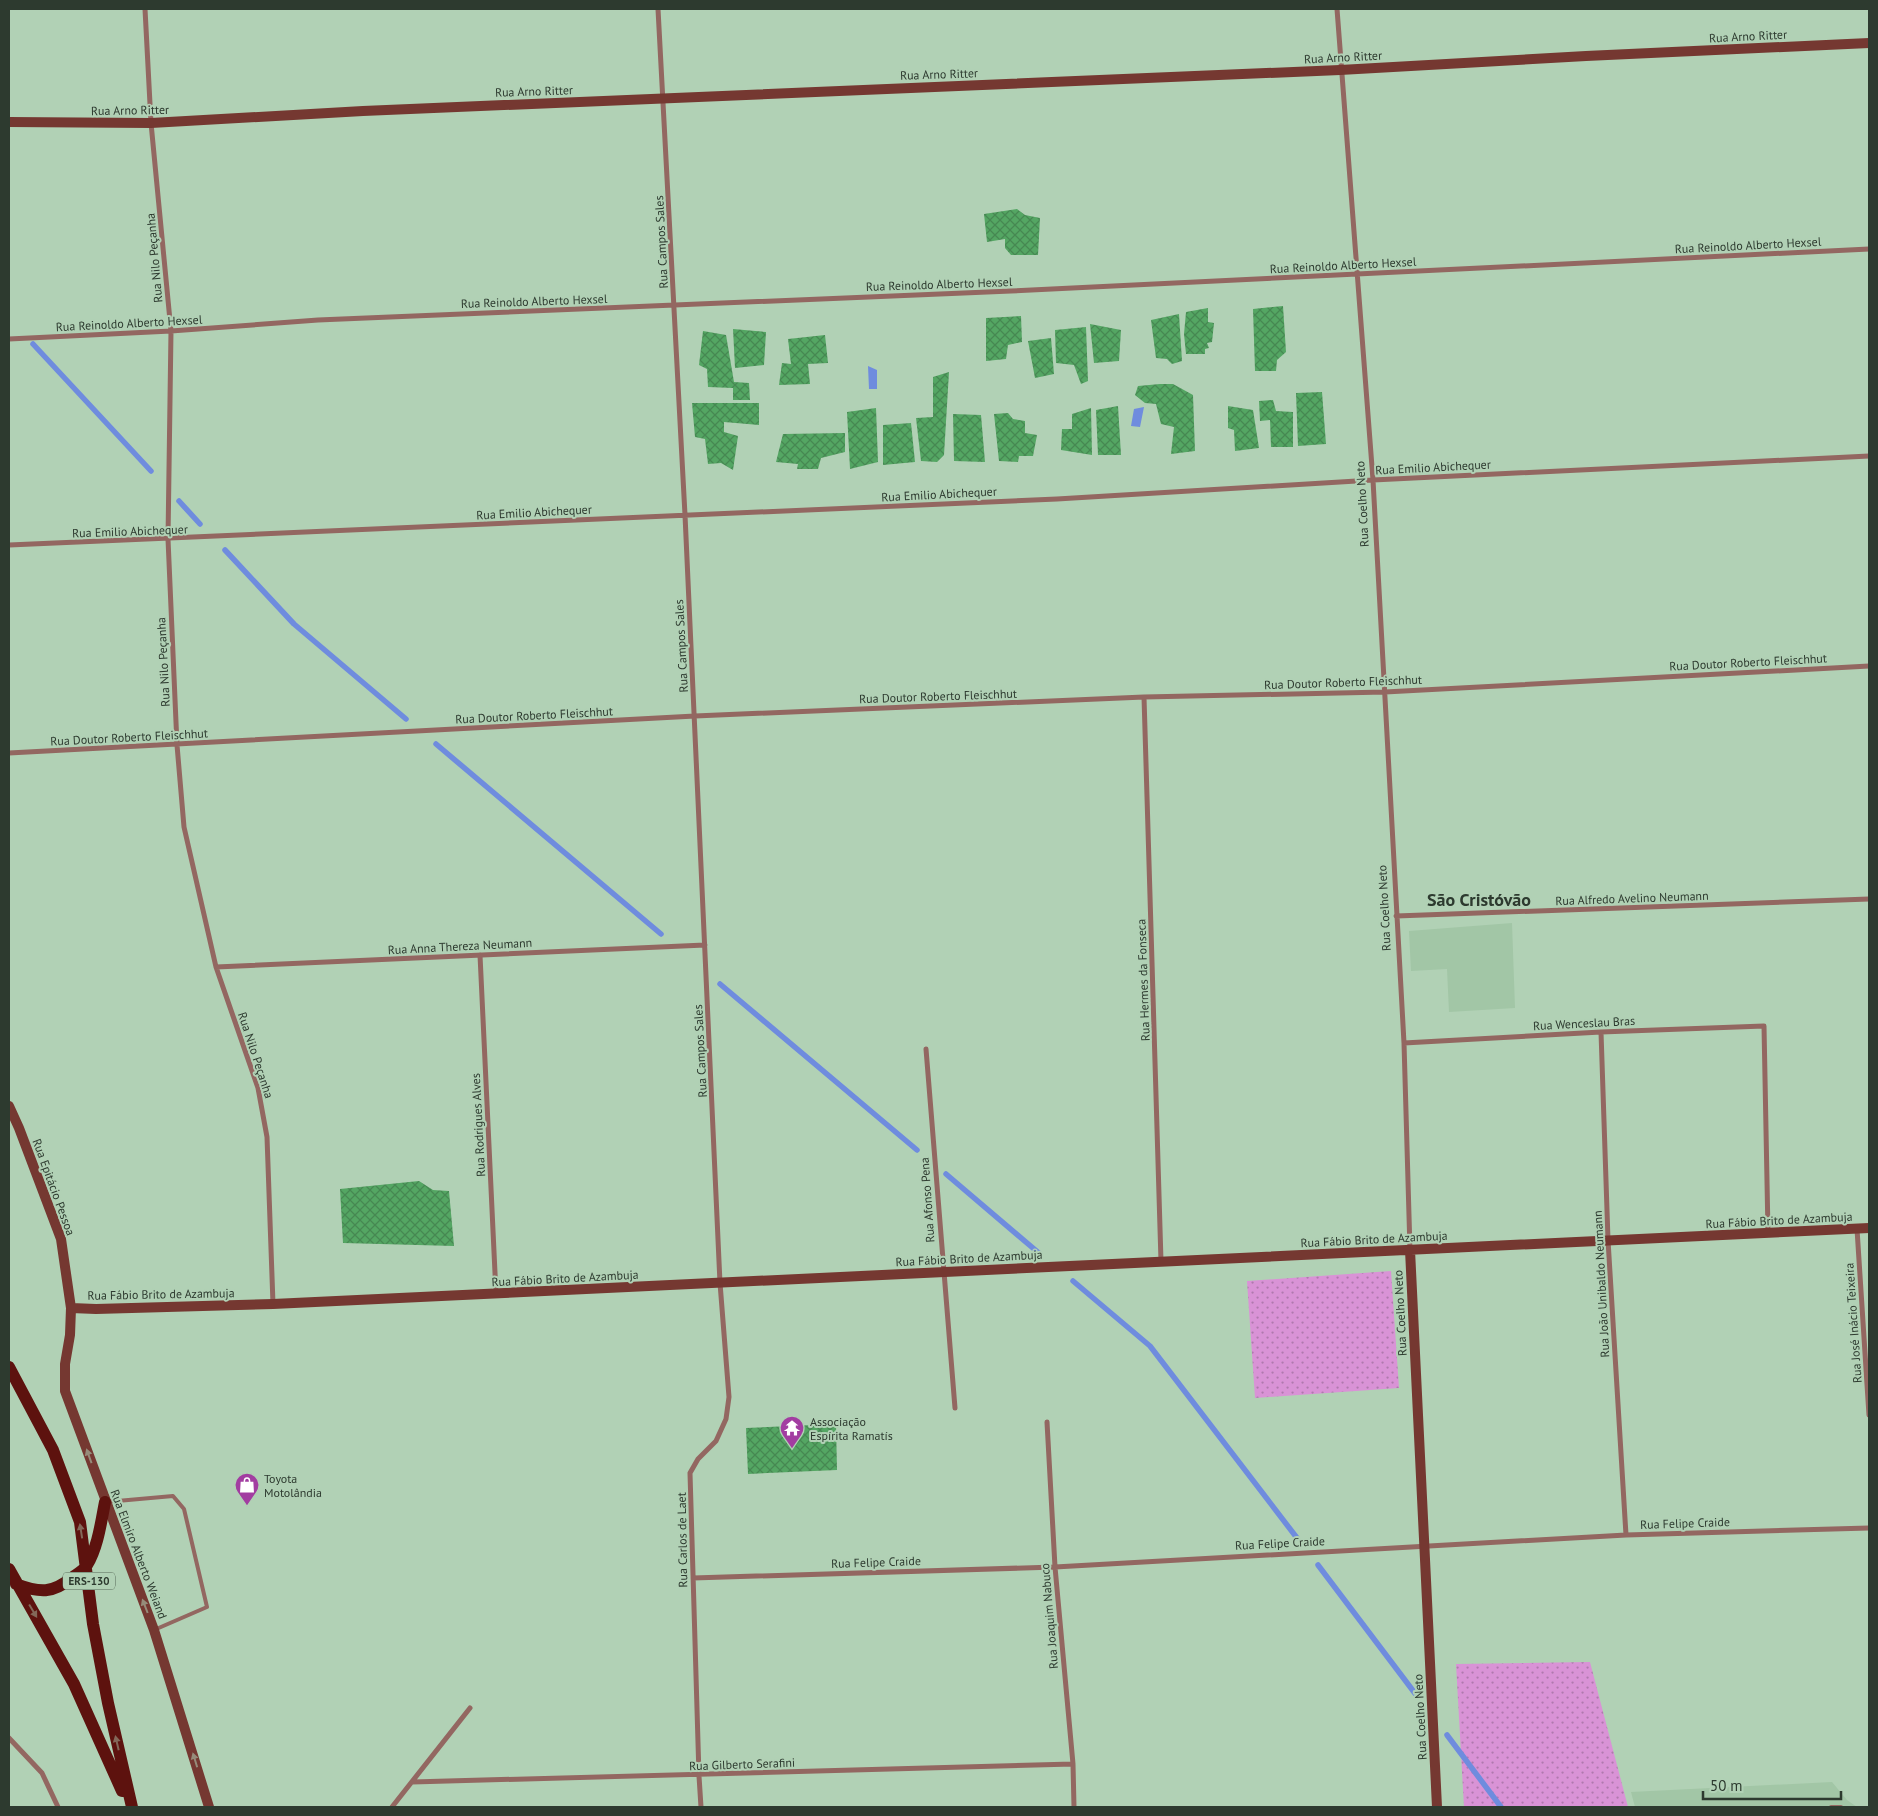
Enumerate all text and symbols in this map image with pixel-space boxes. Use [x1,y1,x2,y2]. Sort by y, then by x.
street label: Rua Arno Ritter [1709,26,1787,46]
street label: Rua Arno Ritter [1304,47,1382,67]
street label: Rua Arno Ritter [900,65,978,83]
street label: Rua Arno Ritter [495,82,573,100]
street label: Rua Arno Ritter [91,102,169,118]
street label: Rua Campos Sales [651,195,671,289]
street label: Rua Nilo Peçanha [143,213,165,303]
street label: Rua Reinoldo Alberto Hexsel [1674,234,1822,256]
street label: Rua Reinoldo Alberto Hexsel [1269,254,1417,276]
street label: Rua Reinoldo Alberto Hexsel [866,274,1013,294]
street label: Rua Reinoldo Alberto Hexsel [461,291,608,311]
street label: Rua Reinoldo Alberto Hexsel [55,312,203,334]
street label: Rua Emilio Abichequer [1375,456,1491,478]
street label: Rua Coelho Neto [1352,461,1372,547]
street label: Rua Emilio Abichequer [881,483,997,505]
street label: Rua Emilio Abichequer [476,501,592,523]
street label: Rua Emilio Abichequer [72,521,188,541]
street label: Rua Campos Sales [671,599,691,693]
street label: Rua Nilo Peçanha [153,617,173,707]
street label: Rua Doutor Roberto Fleischhut [1669,650,1827,674]
street label: Rua Doutor Roberto Fleischhut [1264,672,1422,692]
street label: Rua Doutor Roberto Fleischhut [859,686,1017,706]
street label: Rua Doutor Roberto Fleischhut [455,703,613,727]
street label: Rua Doutor Roberto Fleischhut [50,725,208,749]
street label: Rua Coelho Neto [1374,865,1394,951]
district label: São Cristóvão [1427,888,1531,911]
street label: Rua Alfredo Avelino Neumann [1555,888,1709,908]
street label: Rua Hermes da Fonseca [1133,919,1153,1041]
street label: Rua Anna Thereza Neumann [387,935,533,957]
street label: Rua Campos Sales [690,1004,710,1098]
street label: Rua Nilo Peçanha [235,1010,277,1100]
street label: Rua Wenceslau Bras [1533,1013,1635,1033]
street label: Rua Rodrigues Alves [468,1073,488,1177]
street label: Rua Epitácio Pessoa [30,1137,78,1237]
street label: Rua Afonso Pena [917,1157,937,1243]
street label: Rua Fábio Brito de Azambuja [1705,1209,1853,1231]
street label: Rua João Unibaldo Neumann [1590,1210,1612,1358]
street label: Rua Fábio Brito de Azambuja [1300,1228,1448,1250]
street label: Rua Fábio Brito de Azambuja [895,1247,1043,1269]
street label: Rua José Inácio Teixeira [1841,1262,1865,1384]
street label: Rua Fábio Brito de Azambuja [491,1267,639,1289]
street label: Rua Coelho Neto [1390,1270,1410,1356]
street label: Rua Fábio Brito de Azambuja [87,1285,235,1303]
place label: Associação Espírita Ramatís [810,1414,893,1443]
temple icon: Associação Espírita Ramatís [779,1415,805,1449]
one-way arrow [85,1448,93,1463]
place label: Toyota Motolândia [264,1471,322,1500]
shop icon: Toyota Motolândia [234,1472,260,1506]
street label: Rua Elmiro Alberto Weiand [107,1487,171,1621]
street label: Rua Carlos de Laet [674,1492,690,1588]
street label: Rua Felipe Craide [1640,1514,1730,1532]
one-way arrow [77,1522,85,1538]
street label: Rua Felipe Craide [1235,1533,1325,1553]
street label: Rua Felipe Craide [831,1553,921,1571]
street label: Rua Joaquim Nabuco [1037,1562,1061,1670]
road number: ERS-130 [63,1572,115,1590]
one-way arrow [141,1598,149,1613]
one-way arrow [28,1605,37,1618]
street label: Rua Coelho Neto [1410,1674,1430,1760]
one-way arrow [113,1735,121,1750]
one-way arrow [190,1753,198,1768]
street label: Rua Gilberto Serafini [689,1755,795,1773]
scale bar [1703,1768,1840,1800]
text: 50 m [1710,1776,1743,1795]

